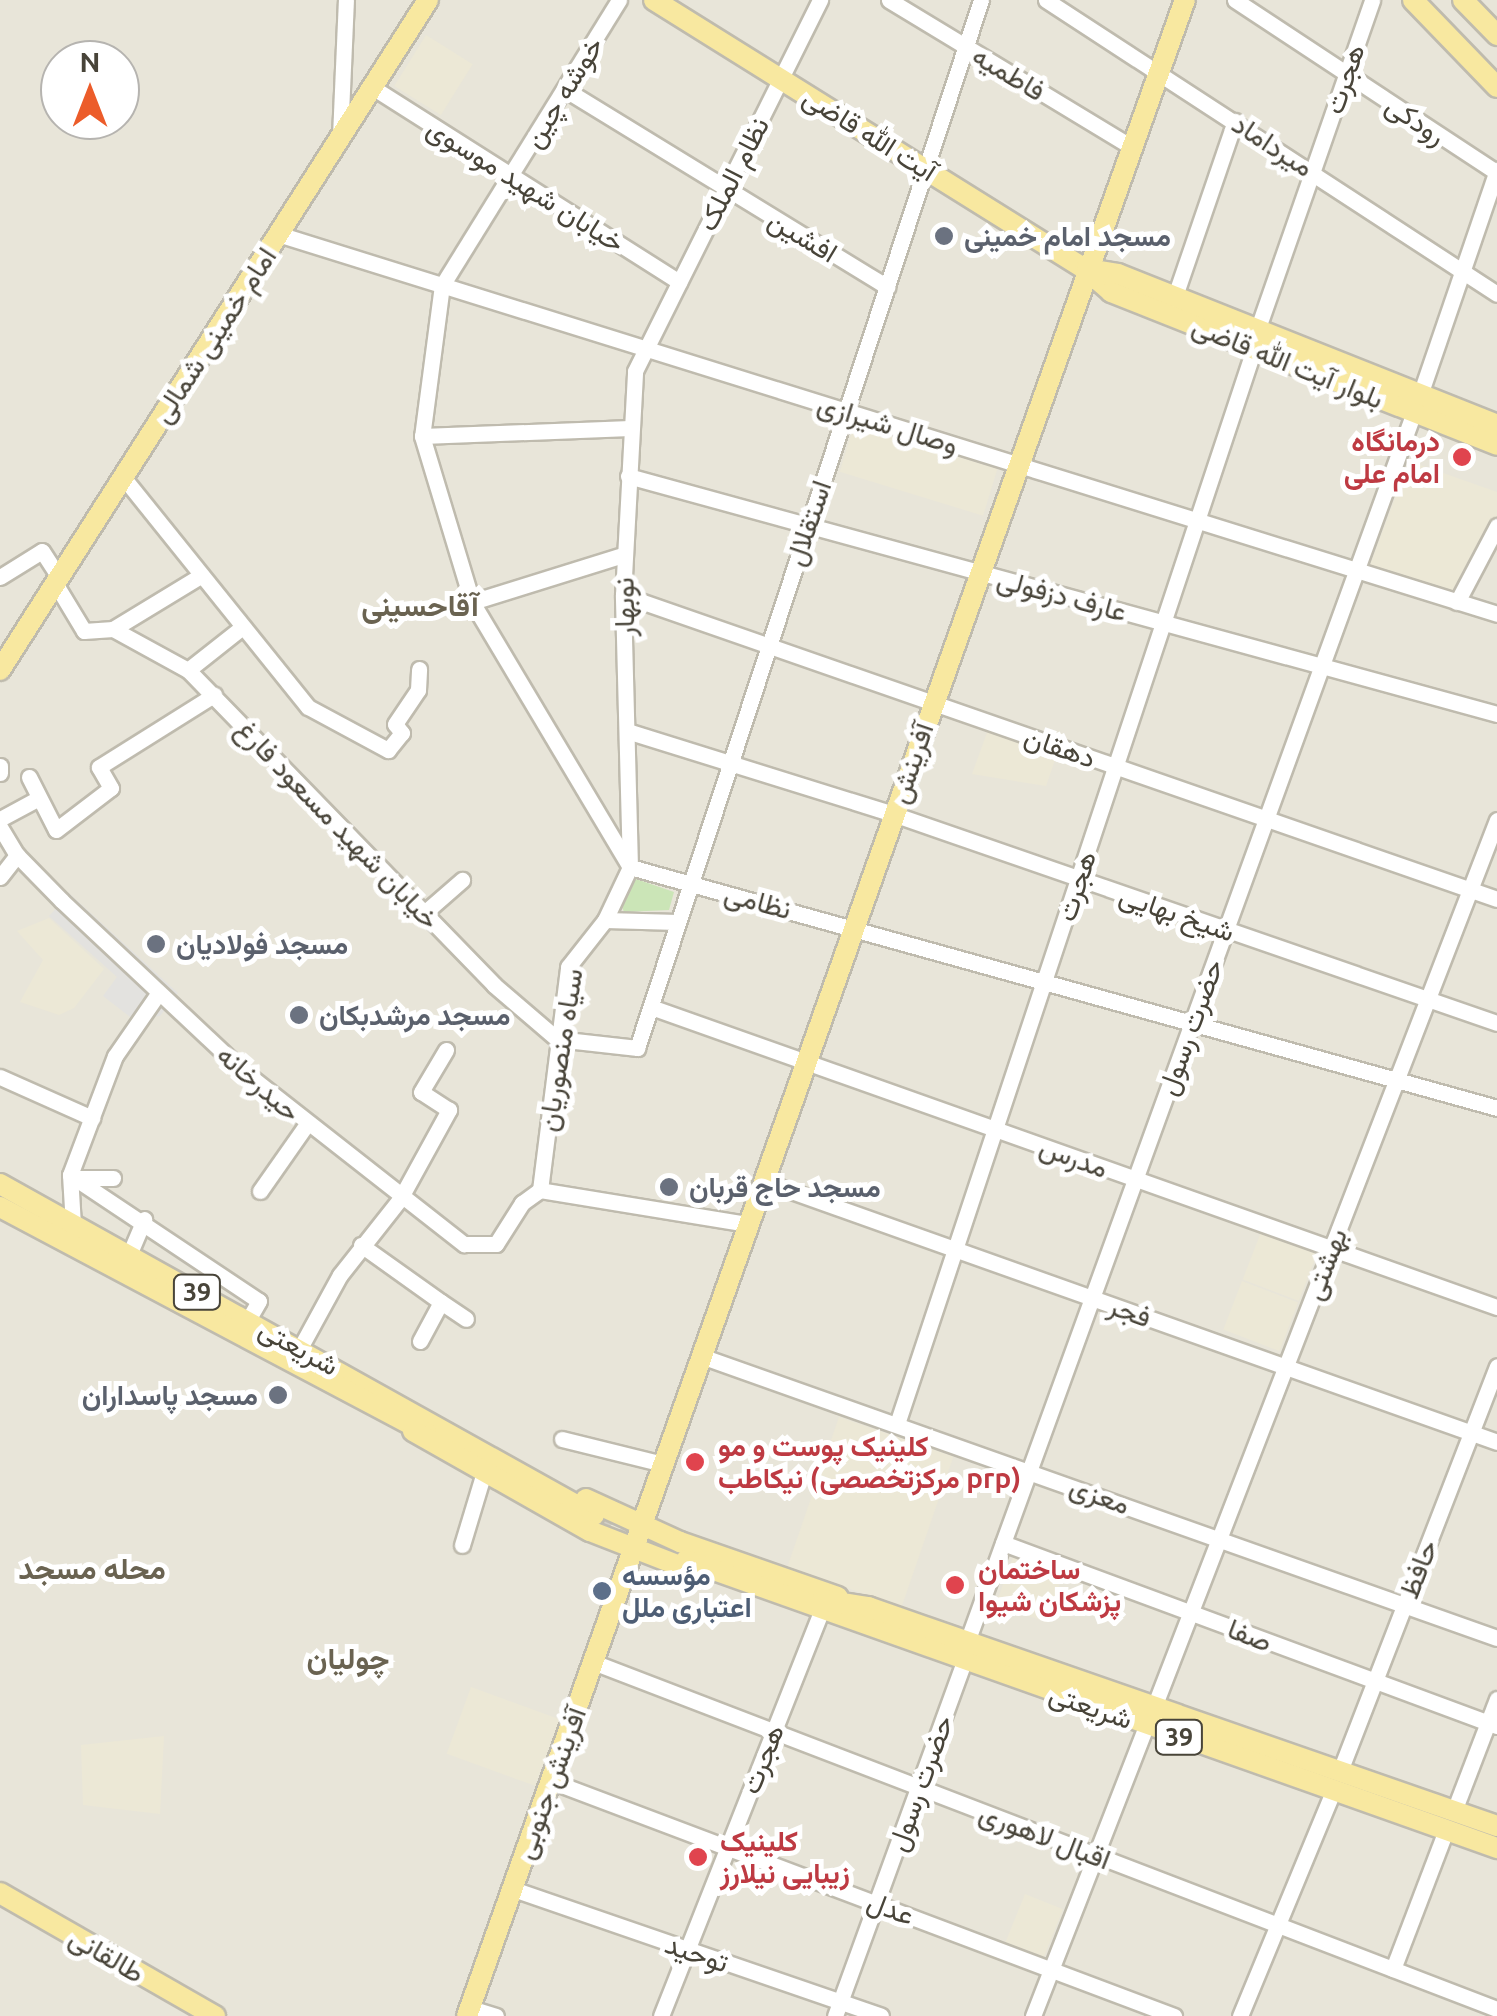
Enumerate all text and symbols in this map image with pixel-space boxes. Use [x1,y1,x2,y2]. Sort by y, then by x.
street label: خوشه چین [516,30,610,154]
street label: فاطمیه [966,38,1052,108]
north arrow [40,40,140,140]
street label: هجرت [1316,40,1372,118]
text: N [80,46,100,77]
street label: آیت الله قاضی [797,80,943,188]
street label: رودکی [1380,88,1452,152]
street label: میرداماد [1226,106,1320,184]
street label: خیابان شهید موسوی [421,111,631,259]
street label: نظام الملک [690,112,776,236]
street label: افشین [763,202,843,270]
place label: مسجد امام خمینی [964,219,1171,253]
marker: مسجد امام خمینی [933,225,955,247]
street label: امام خمینی شمالی [145,241,283,429]
street label: بلوار آیت الله قاضی [1188,308,1388,416]
street label: وصال شیرازی [814,387,962,461]
place label: درمانگاه امام علی [1344,424,1440,490]
marker: درمانگاه امام علی [1449,444,1475,470]
street label: استقلال [778,476,838,570]
street label: عارف دزفولی [993,562,1131,628]
street label: نوبهار [607,577,641,637]
district label: آقاحسینی [361,587,479,623]
street label: خیابان شهید مسعود فارغ [229,712,447,936]
street label: آفرینش [882,718,940,808]
street label: دهقان [1020,719,1100,775]
street label: هجرت [1049,847,1103,925]
street label: نظامی [721,876,795,926]
street label: شیخ بهایی [1115,878,1239,948]
place label: مسجد فولادیان [176,927,348,961]
marker: مسجد فولادیان [145,933,167,955]
street label: حضرت رسول [1150,954,1230,1100]
street label: سیاه منصوریان [531,966,589,1134]
place label: مسجد مرشدبکان [319,998,510,1032]
marker: مسجد مرشدبکان [288,1004,310,1026]
street label: حیدرخانه [210,1038,308,1128]
street label: مدرس [1035,1129,1113,1185]
place label: مسجد حاج قربان [689,1170,881,1204]
marker: مسجد حاج قربان [658,1176,680,1198]
street label: بهشتی [1296,1223,1354,1305]
road number: 39 [172,1272,222,1312]
street label: فجر [1104,1288,1156,1334]
street label: شریعتی [253,1311,345,1383]
place label: مسجد پاسداران [82,1378,258,1412]
marker: مسجد پاسداران [267,1384,289,1406]
place label: کلینیک پوست و مو نیکاطب (مرکزتخصصی prp) [718,1429,1020,1495]
marker: کلینیک پوست و مو نیکاطب (مرکزتخصصی prp) [682,1449,708,1475]
street label: معزی [1065,1469,1135,1521]
street label: حافظ [1392,1535,1444,1603]
district label: محله مسجد [18,1550,166,1586]
place label: ساختمان پزشکان شیوا [978,1552,1121,1618]
place label: مؤسسه اعتباری ملل [622,1558,752,1624]
marker: ساختمان پزشکان شیوا [942,1572,968,1598]
marker: مؤسسه اعتباری ملل [591,1580,613,1602]
street label: صفا [1223,1611,1277,1659]
district label: چولیان [307,1640,389,1676]
street label: شریعتی [1045,1676,1137,1736]
street label: آفرینش جنوبی [507,1703,593,1863]
street label: حضرت رسول [880,1710,960,1856]
road number: 39 [1154,1717,1204,1757]
street label: هجرت [733,1719,791,1799]
street label: اقبال لاهوری [975,1796,1115,1876]
place label: کلینیک زیبایی نیلارز [720,1824,850,1890]
marker: کلینیک زیبایی نیلارز [685,1844,711,1870]
street label: عدل [863,1884,919,1932]
street label: طالقانی [64,1920,150,1990]
street label: توحید [661,1927,733,1979]

